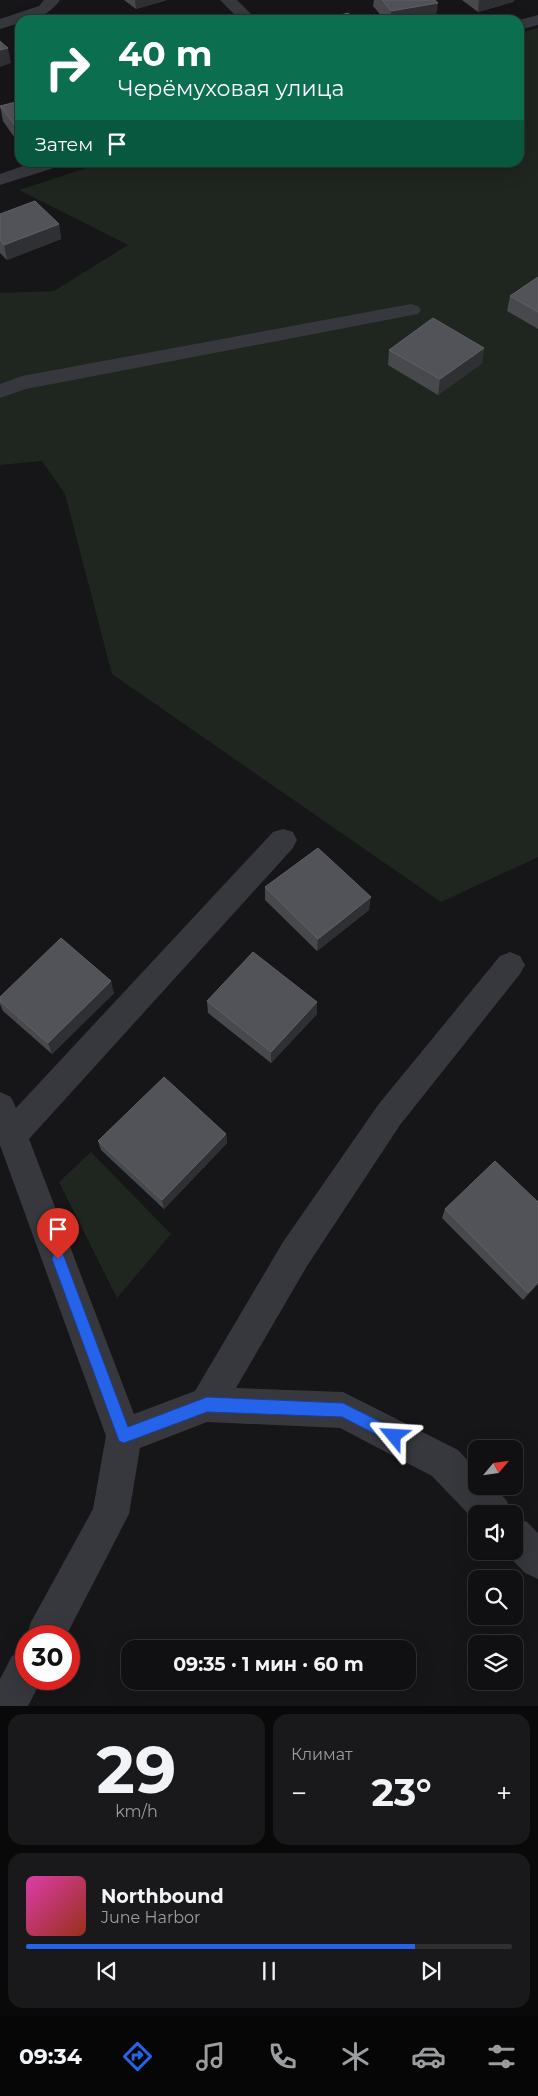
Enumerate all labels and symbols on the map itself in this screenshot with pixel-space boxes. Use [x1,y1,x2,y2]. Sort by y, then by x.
pin [37,1208,79,1259]
position arrow [367,1409,419,1461]
north arrow [468,1440,522,1495]
speed limit sign: 30 [15,1625,80,1690]

